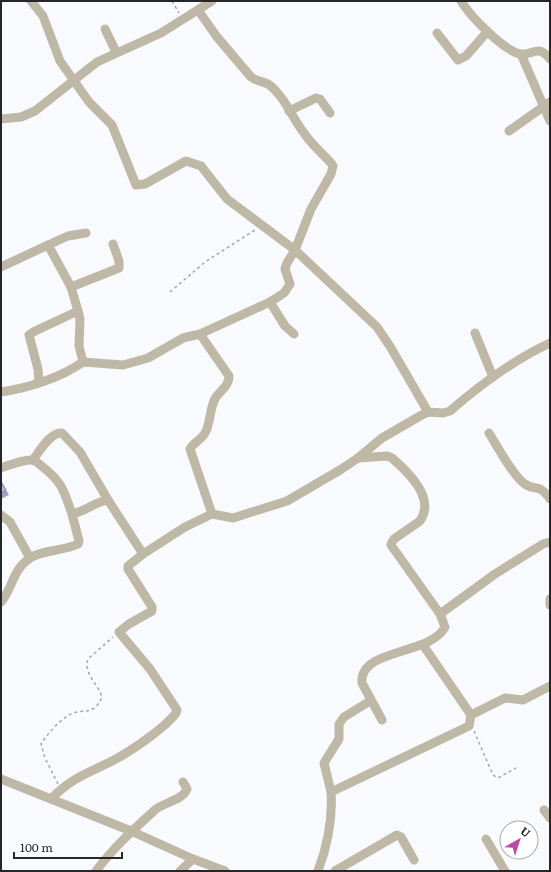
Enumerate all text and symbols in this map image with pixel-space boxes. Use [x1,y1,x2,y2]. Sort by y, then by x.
north arrow [499,820,539,860]
text: U [518,823,535,841]
scale bar [14,834,122,860]
text: 100 m [20,838,53,856]

